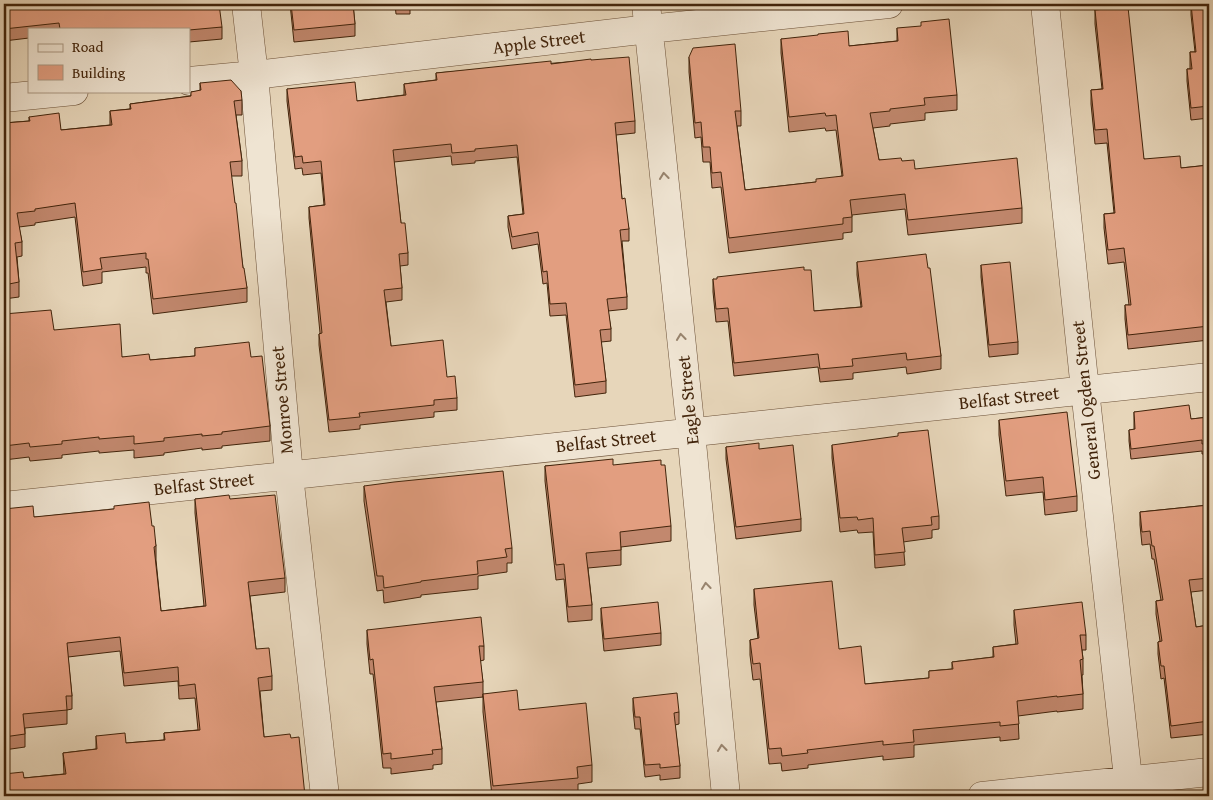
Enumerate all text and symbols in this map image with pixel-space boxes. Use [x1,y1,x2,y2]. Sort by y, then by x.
street label: Apple Street [491,22,588,61]
legend [28,28,190,92]
text: Road [72,36,103,57]
text: Building [72,62,126,83]
one-way arrow [659,171,670,179]
street label: General Ogden Street [1064,318,1107,481]
one-way arrow [676,333,687,341]
street label: Monroe Street [263,344,300,455]
street label: Eagle Street [669,353,706,446]
street label: Belfast Street [957,379,1061,416]
street label: Belfast Street [554,422,658,459]
street label: Belfast Street [152,465,256,502]
one-way arrow [701,582,712,590]
one-way arrow [717,743,728,751]

